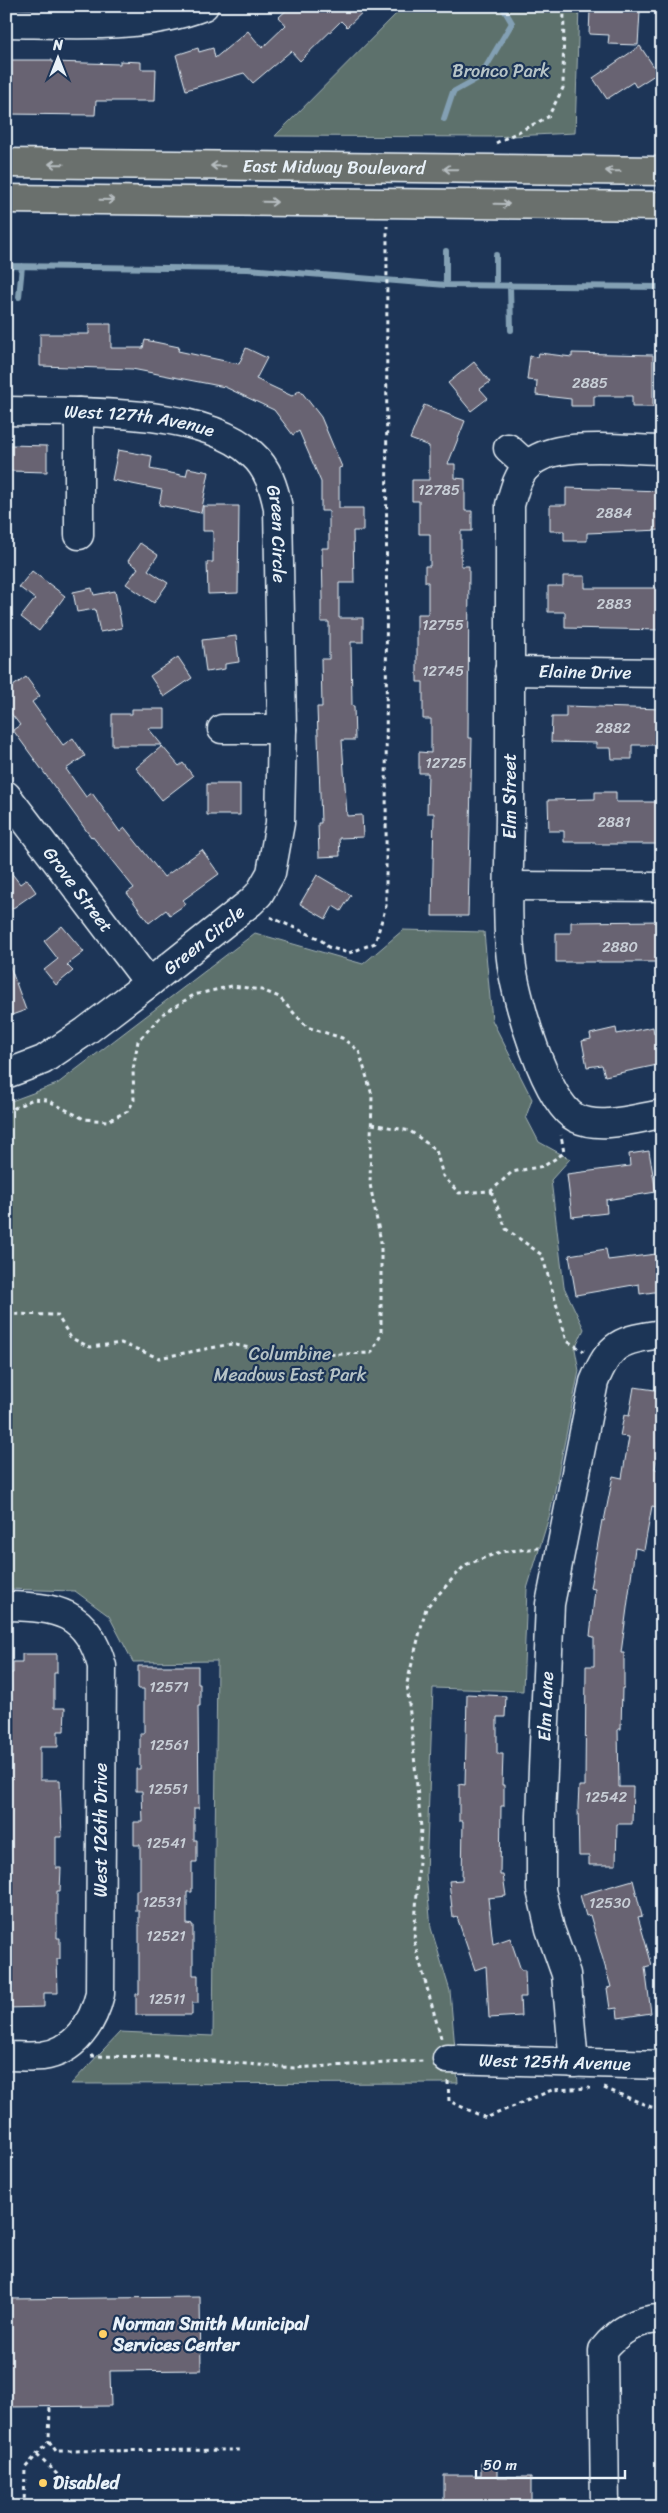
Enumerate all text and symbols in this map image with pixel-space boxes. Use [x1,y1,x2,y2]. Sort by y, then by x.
north arrow [32,32,82,82]
text: N [52,33,63,58]
park label: Bronco Park [452,55,550,87]
street label: East Midway Boulevard [242,150,427,184]
one-way arrow [48,159,64,168]
one-way arrow [210,161,226,171]
one-way arrow [443,164,459,174]
one-way arrow [605,166,622,176]
one-way arrow [99,195,115,205]
one-way arrow [262,197,278,207]
one-way arrow [494,199,510,209]
house number: 2885 [572,370,608,396]
street label: West 127th Avenue [64,395,219,447]
house number: 12785 [418,477,460,503]
street label: Green Circle [257,480,295,583]
house number: 2884 [596,500,632,526]
house number: 2883 [597,591,631,617]
house number: 12755 [422,612,464,638]
street label: Elaine Drive [538,655,632,689]
house number: 12745 [422,658,464,684]
house number: 2882 [595,715,631,741]
house number: 12725 [425,750,467,776]
street label: Elm Street [494,753,526,839]
house number: 2881 [597,809,631,835]
street label: Grove Street [34,839,122,940]
street label: Green Circle [156,897,252,983]
house number: 2880 [602,934,638,960]
park label: Columbine Meadows East Park [214,1338,367,1391]
street label: Elm Lane [528,1671,563,1742]
house number: 12571 [149,1674,189,1700]
house number: 12561 [149,1732,189,1758]
street label: West 126th Drive [85,1763,117,1897]
house number: 12551 [148,1776,188,1802]
house number: 12542 [585,1784,627,1810]
house number: 12541 [146,1830,186,1856]
house number: 12531 [143,1889,181,1915]
house number: 12530 [589,1890,631,1916]
house number: 12521 [146,1923,186,1949]
house number: 12511 [148,1986,186,2012]
street label: West 125th Avenue [478,2044,632,2080]
place label: Norman Smith Municipal Services Center [112,2308,310,2361]
marker: Norman Smith Municipal Services Center [97,2328,109,2340]
scale bar [476,2448,624,2480]
text: 50 m [483,2452,518,2478]
place label: Disabled [53,2467,120,2499]
marker: Disabled [37,2477,49,2489]

